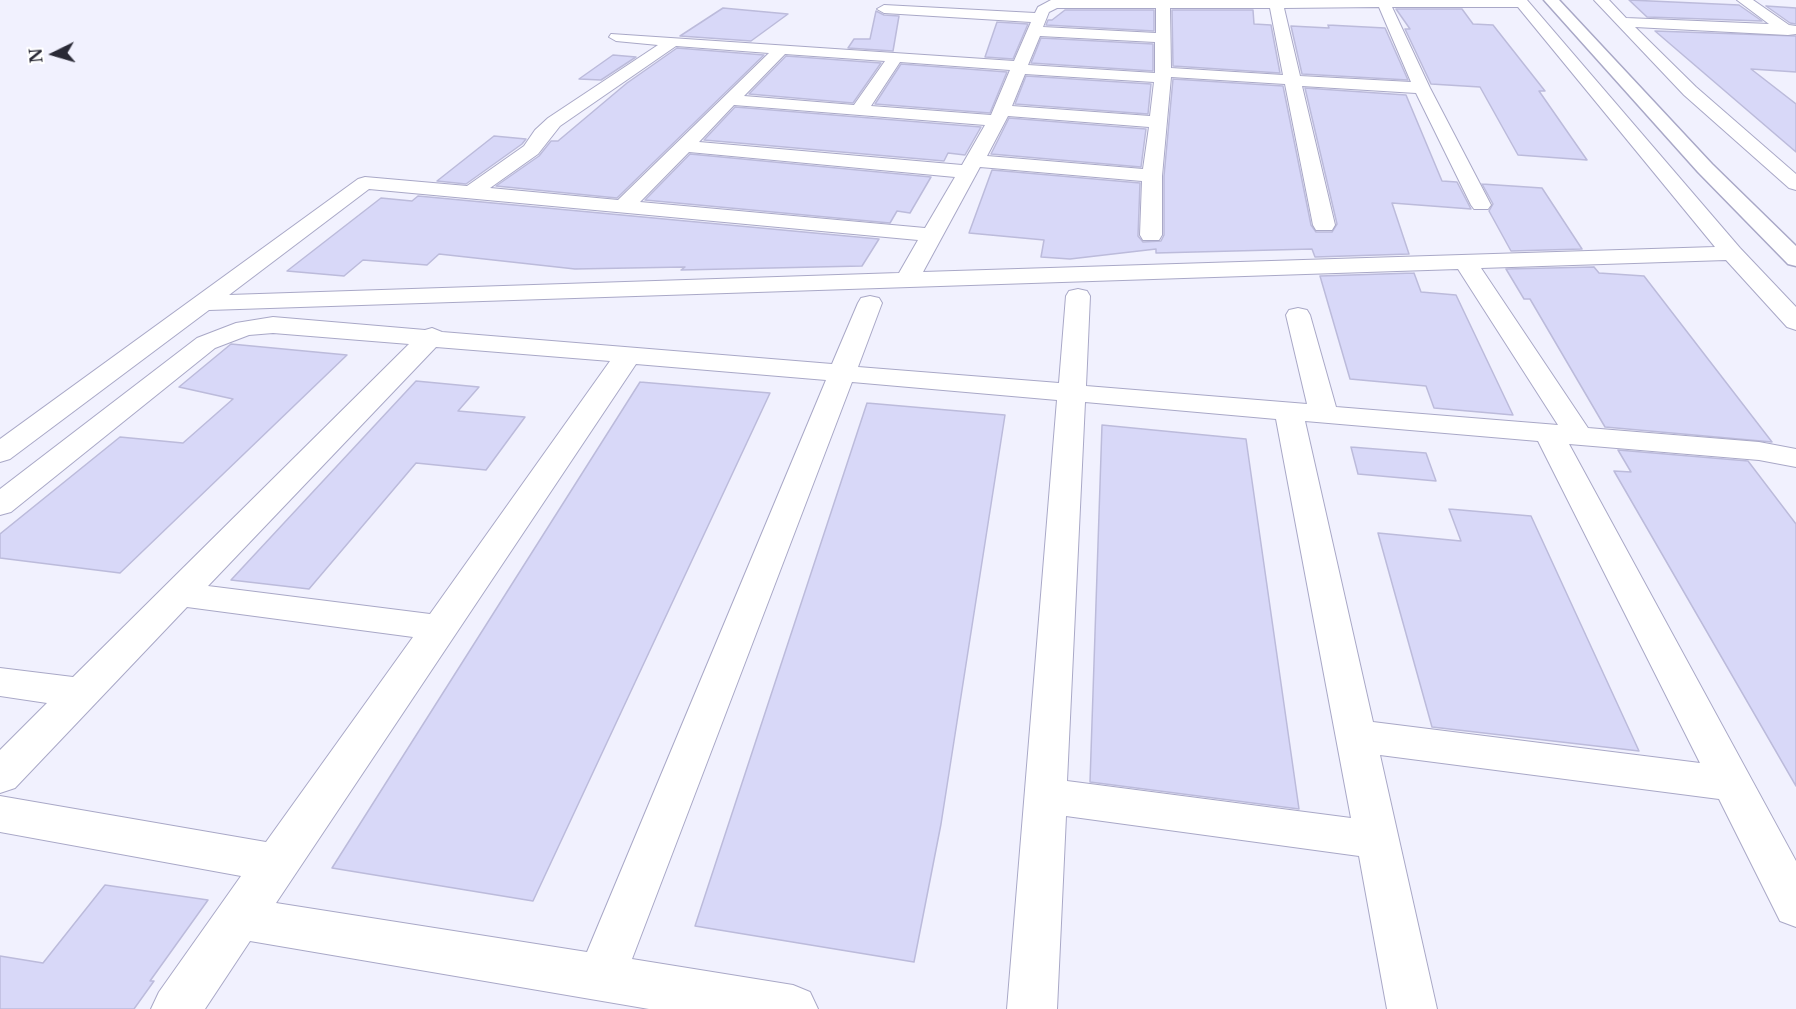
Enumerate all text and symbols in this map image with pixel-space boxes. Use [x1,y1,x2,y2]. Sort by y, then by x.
north arrow [24,24,84,84]
text: N [25,47,47,64]

